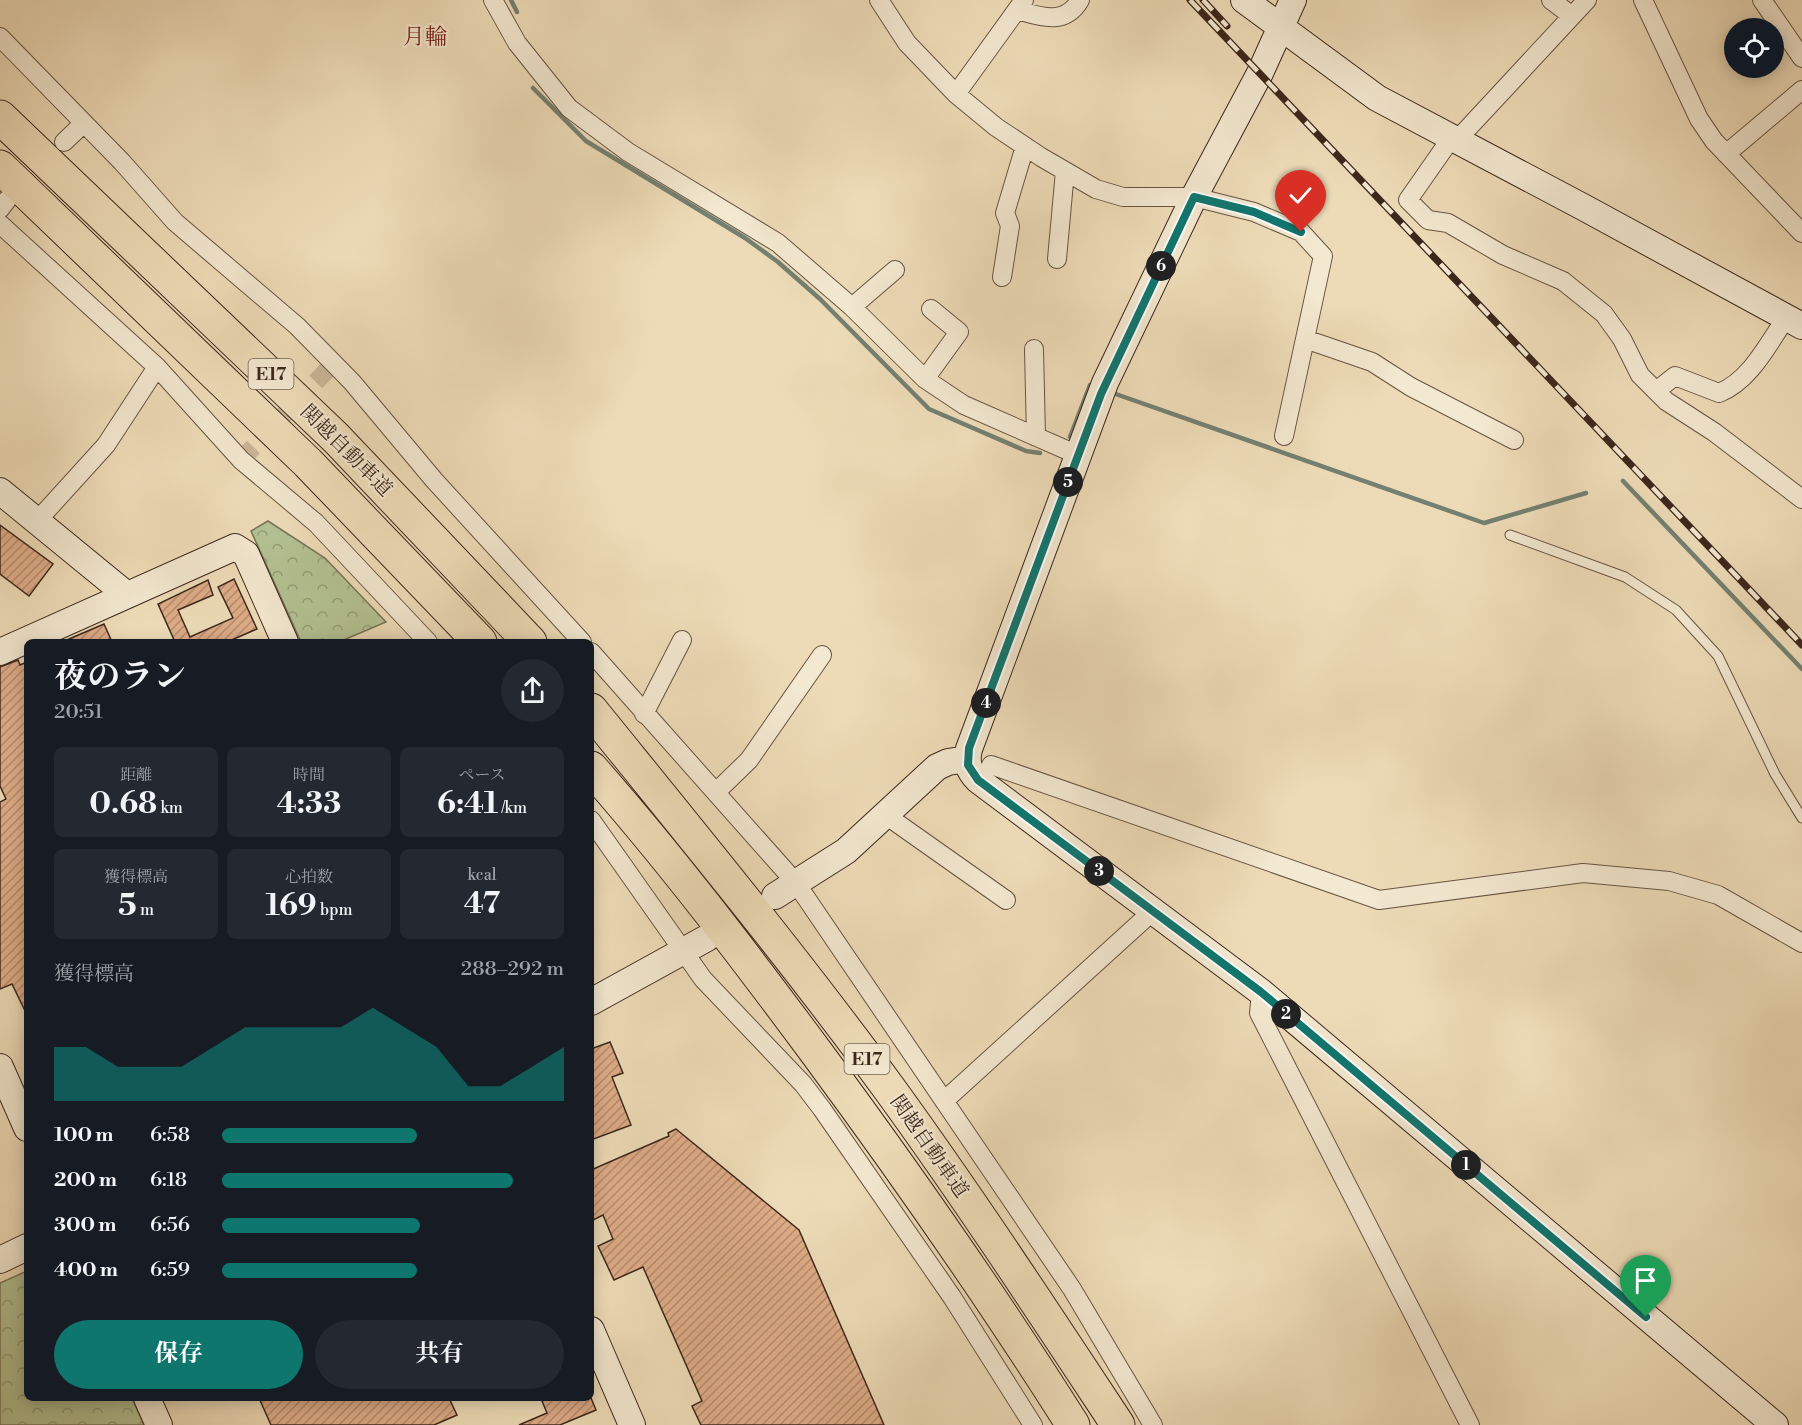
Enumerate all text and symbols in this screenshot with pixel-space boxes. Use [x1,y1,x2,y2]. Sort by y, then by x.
map controls [1724,18,1784,78]
button: locate [1724,18,1784,78]
district label: 月輪 [403,24,447,51]
pin [1275,170,1326,232]
icon: check [1284,179,1317,212]
pin: 6 [1146,251,1176,281]
text: 6 [1156,256,1166,276]
road number: E17 [248,359,294,389]
street label: 関越自動車道 [295,400,397,502]
pin: 5 [1053,467,1083,497]
text: 5 [1063,472,1073,492]
text: 夜のラン [54,657,186,698]
button: share [501,659,564,722]
pin: 4 [971,688,1001,718]
text: 4 [981,693,991,713]
text: 20:51 [54,700,103,725]
text: 距離 [120,765,152,785]
text: 時間 [293,765,325,785]
text: ペース [458,765,506,785]
text: 0.68 [89,785,157,823]
text: 4:33 [277,785,341,823]
text: 6:41 [437,785,498,823]
text: km [157,798,183,818]
text: /km [498,798,527,818]
pin: 3 [1084,856,1114,886]
text: 3 [1094,861,1104,881]
text: kcal [467,865,497,885]
text: 獲得標高 [104,867,168,887]
text: 心拍数 [285,867,333,887]
text: 47 [464,885,500,923]
text: 5 [118,887,137,925]
text: 169 [266,887,317,925]
text: m [137,900,154,920]
text: bpm [317,900,352,920]
text: 288–292 m [461,957,564,982]
text: 獲得標高 [54,962,134,987]
pin: 2 [1271,999,1301,1029]
text: 2 [1281,1004,1291,1024]
road number: E17 [844,1044,890,1074]
street label: 関越自動車道 [884,1091,973,1203]
text: 100 m [54,1123,113,1148]
text: 6:58 [150,1123,190,1148]
pin: 1 [1451,1150,1481,1180]
text: 1 [1462,1155,1470,1175]
text: 200 m [54,1168,117,1193]
text: 6:18 [150,1168,187,1193]
text: 300 m [54,1213,117,1238]
text: 6:56 [150,1213,190,1238]
pin [1620,1255,1671,1317]
text: 400 m [54,1258,118,1283]
text: 6:59 [150,1258,190,1283]
icon: arrive [1629,1264,1662,1297]
button: 保存 [54,1320,303,1389]
button: 共有 [315,1320,564,1389]

